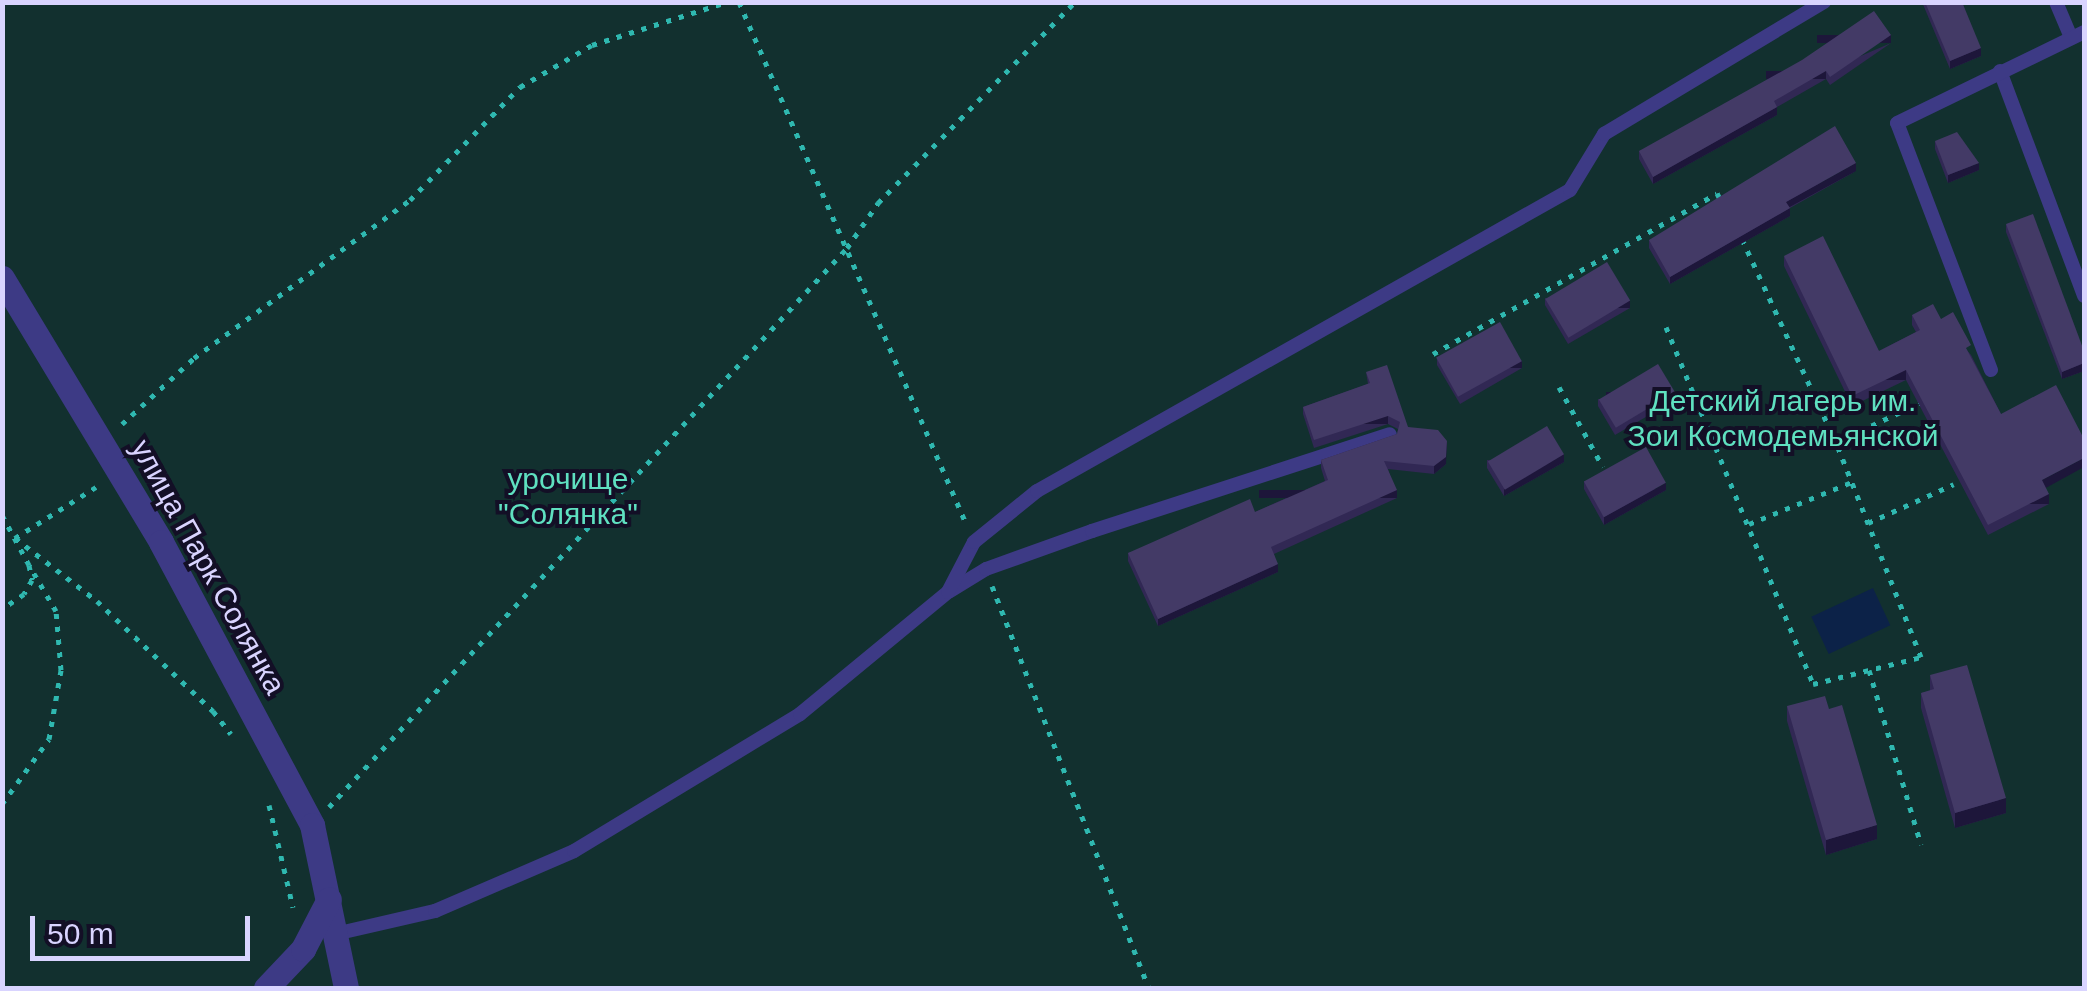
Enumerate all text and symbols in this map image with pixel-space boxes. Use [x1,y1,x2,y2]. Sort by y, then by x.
park label: Детский лагерь им. Зои Космодемьянской [1628,383,1938,454]
street label: улица Парк Солянка [123,433,293,701]
park label: урочище "Солянка" [498,461,638,532]
scale bar [35,896,255,958]
text: 50 m [47,917,114,950]

